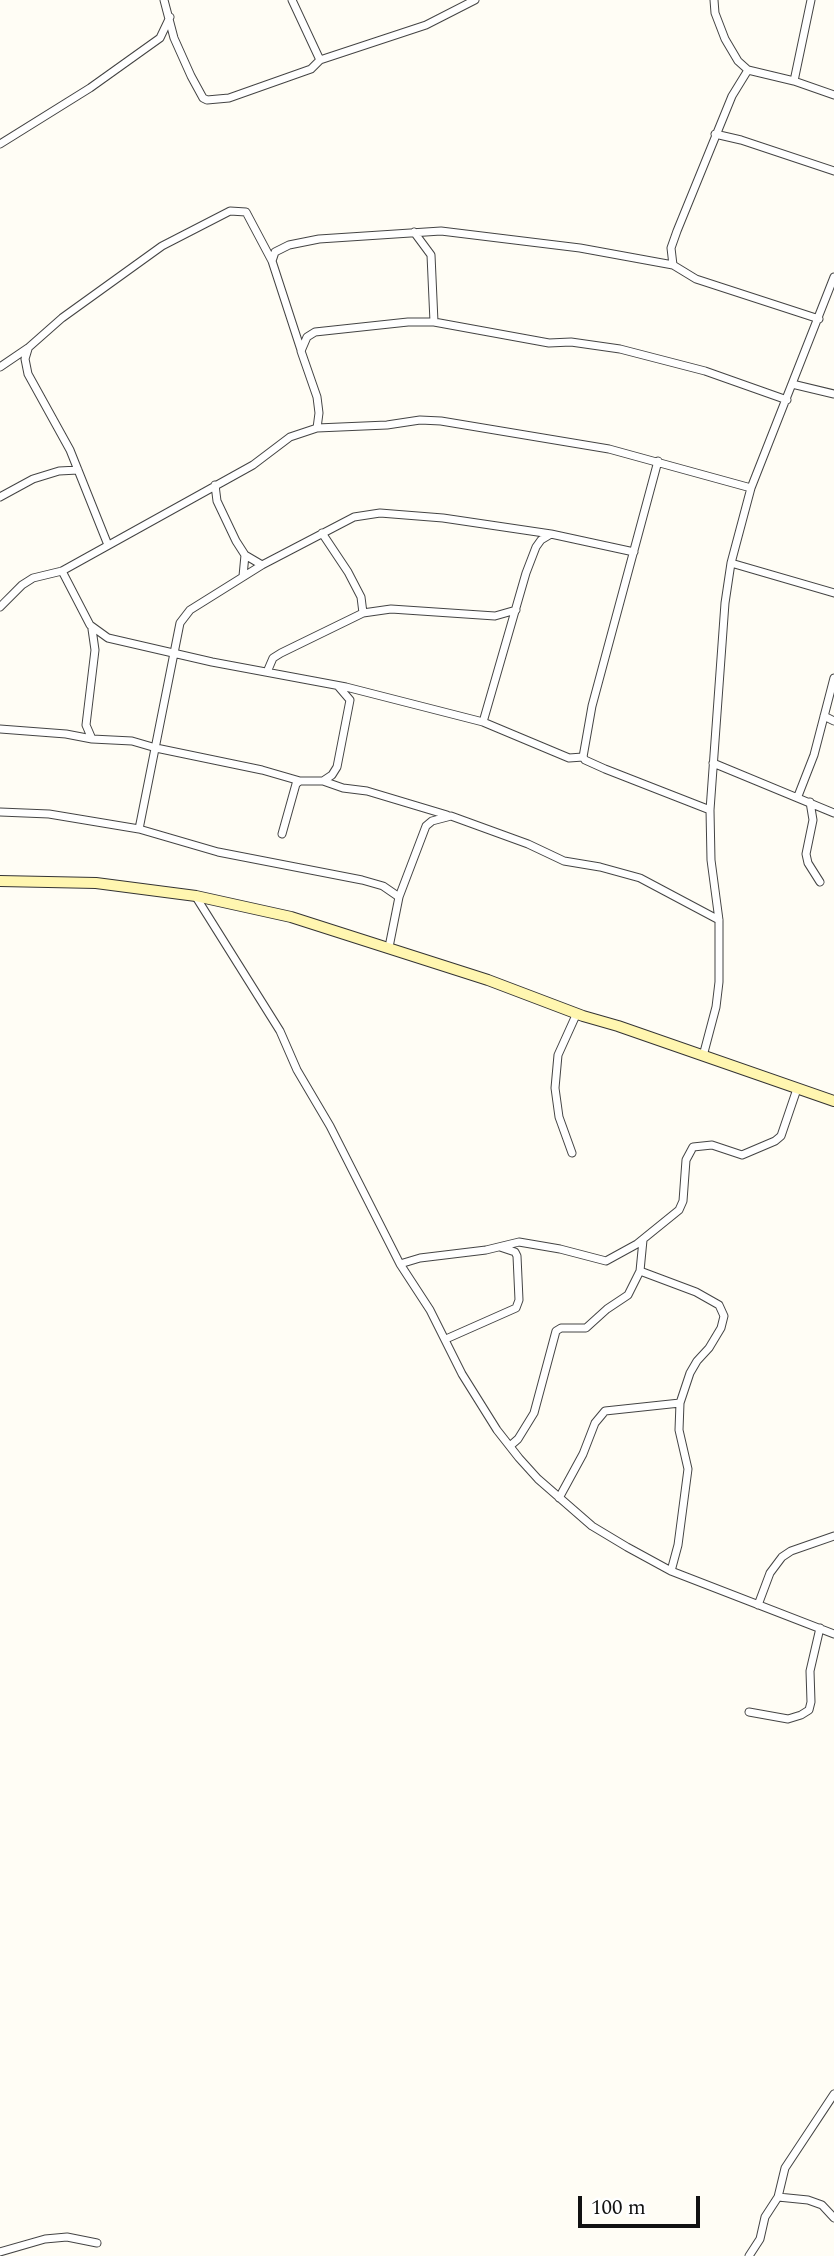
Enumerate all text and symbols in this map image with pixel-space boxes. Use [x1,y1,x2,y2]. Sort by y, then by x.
scale bar [582,2182,704,2226]
text: 100 m [591,2192,646,2224]

